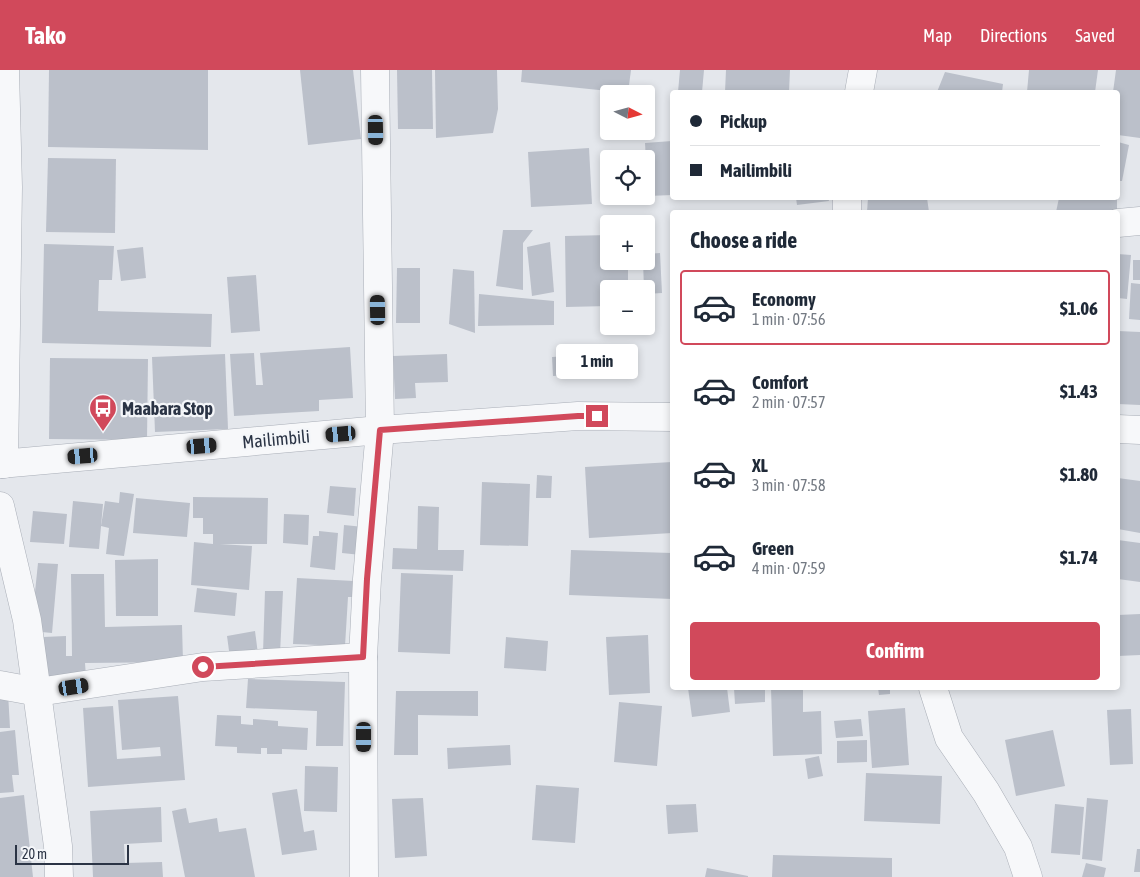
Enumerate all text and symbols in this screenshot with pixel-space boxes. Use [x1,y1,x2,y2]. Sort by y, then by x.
text: Tako [25,22,66,49]
text: Map [923,25,952,46]
text: Directions [980,25,1047,46]
text: Saved [1075,25,1115,46]
north arrow [600,85,655,140]
map controls [600,85,655,335]
text: Pickup [720,110,767,132]
car [368,115,383,145]
button: locate [600,150,655,205]
text: Mailimbili [720,159,792,181]
button: + [600,215,655,270]
text: Choose a ride [690,227,797,253]
button: − [600,280,655,335]
icon: car [692,285,737,330]
text: Economy [752,288,816,310]
car [370,295,385,325]
text: $1.06 [1060,297,1098,319]
text: 1 min · 07:56 [752,310,825,328]
callout: 1 min [556,344,638,378]
text: 1 min [581,352,613,370]
icon: car [692,368,737,413]
text: Comfort [752,371,808,393]
text: $1.43 [1060,380,1098,402]
bus stop icon: Maabara Stop [88,393,118,432]
text: 2 min · 07:57 [752,393,825,411]
place label: Maabara Stop [122,398,213,419]
route end [586,405,608,427]
car [325,425,356,443]
street label: Mailimbili [241,426,311,452]
car [186,437,217,455]
car [67,447,98,465]
icon: car [692,451,737,496]
text: XL [752,454,768,476]
text: $1.80 [1060,463,1098,485]
text: 3 min · 07:58 [752,476,825,494]
icon: car [692,534,737,579]
text: Green [752,537,794,559]
text: $1.74 [1060,546,1098,568]
text: 4 min · 07:59 [752,559,825,577]
button: Confirm [690,622,1100,680]
route start [192,656,214,678]
car [58,677,89,697]
car [356,722,371,752]
scale bar [15,842,129,865]
text: 20 m [22,846,47,862]

